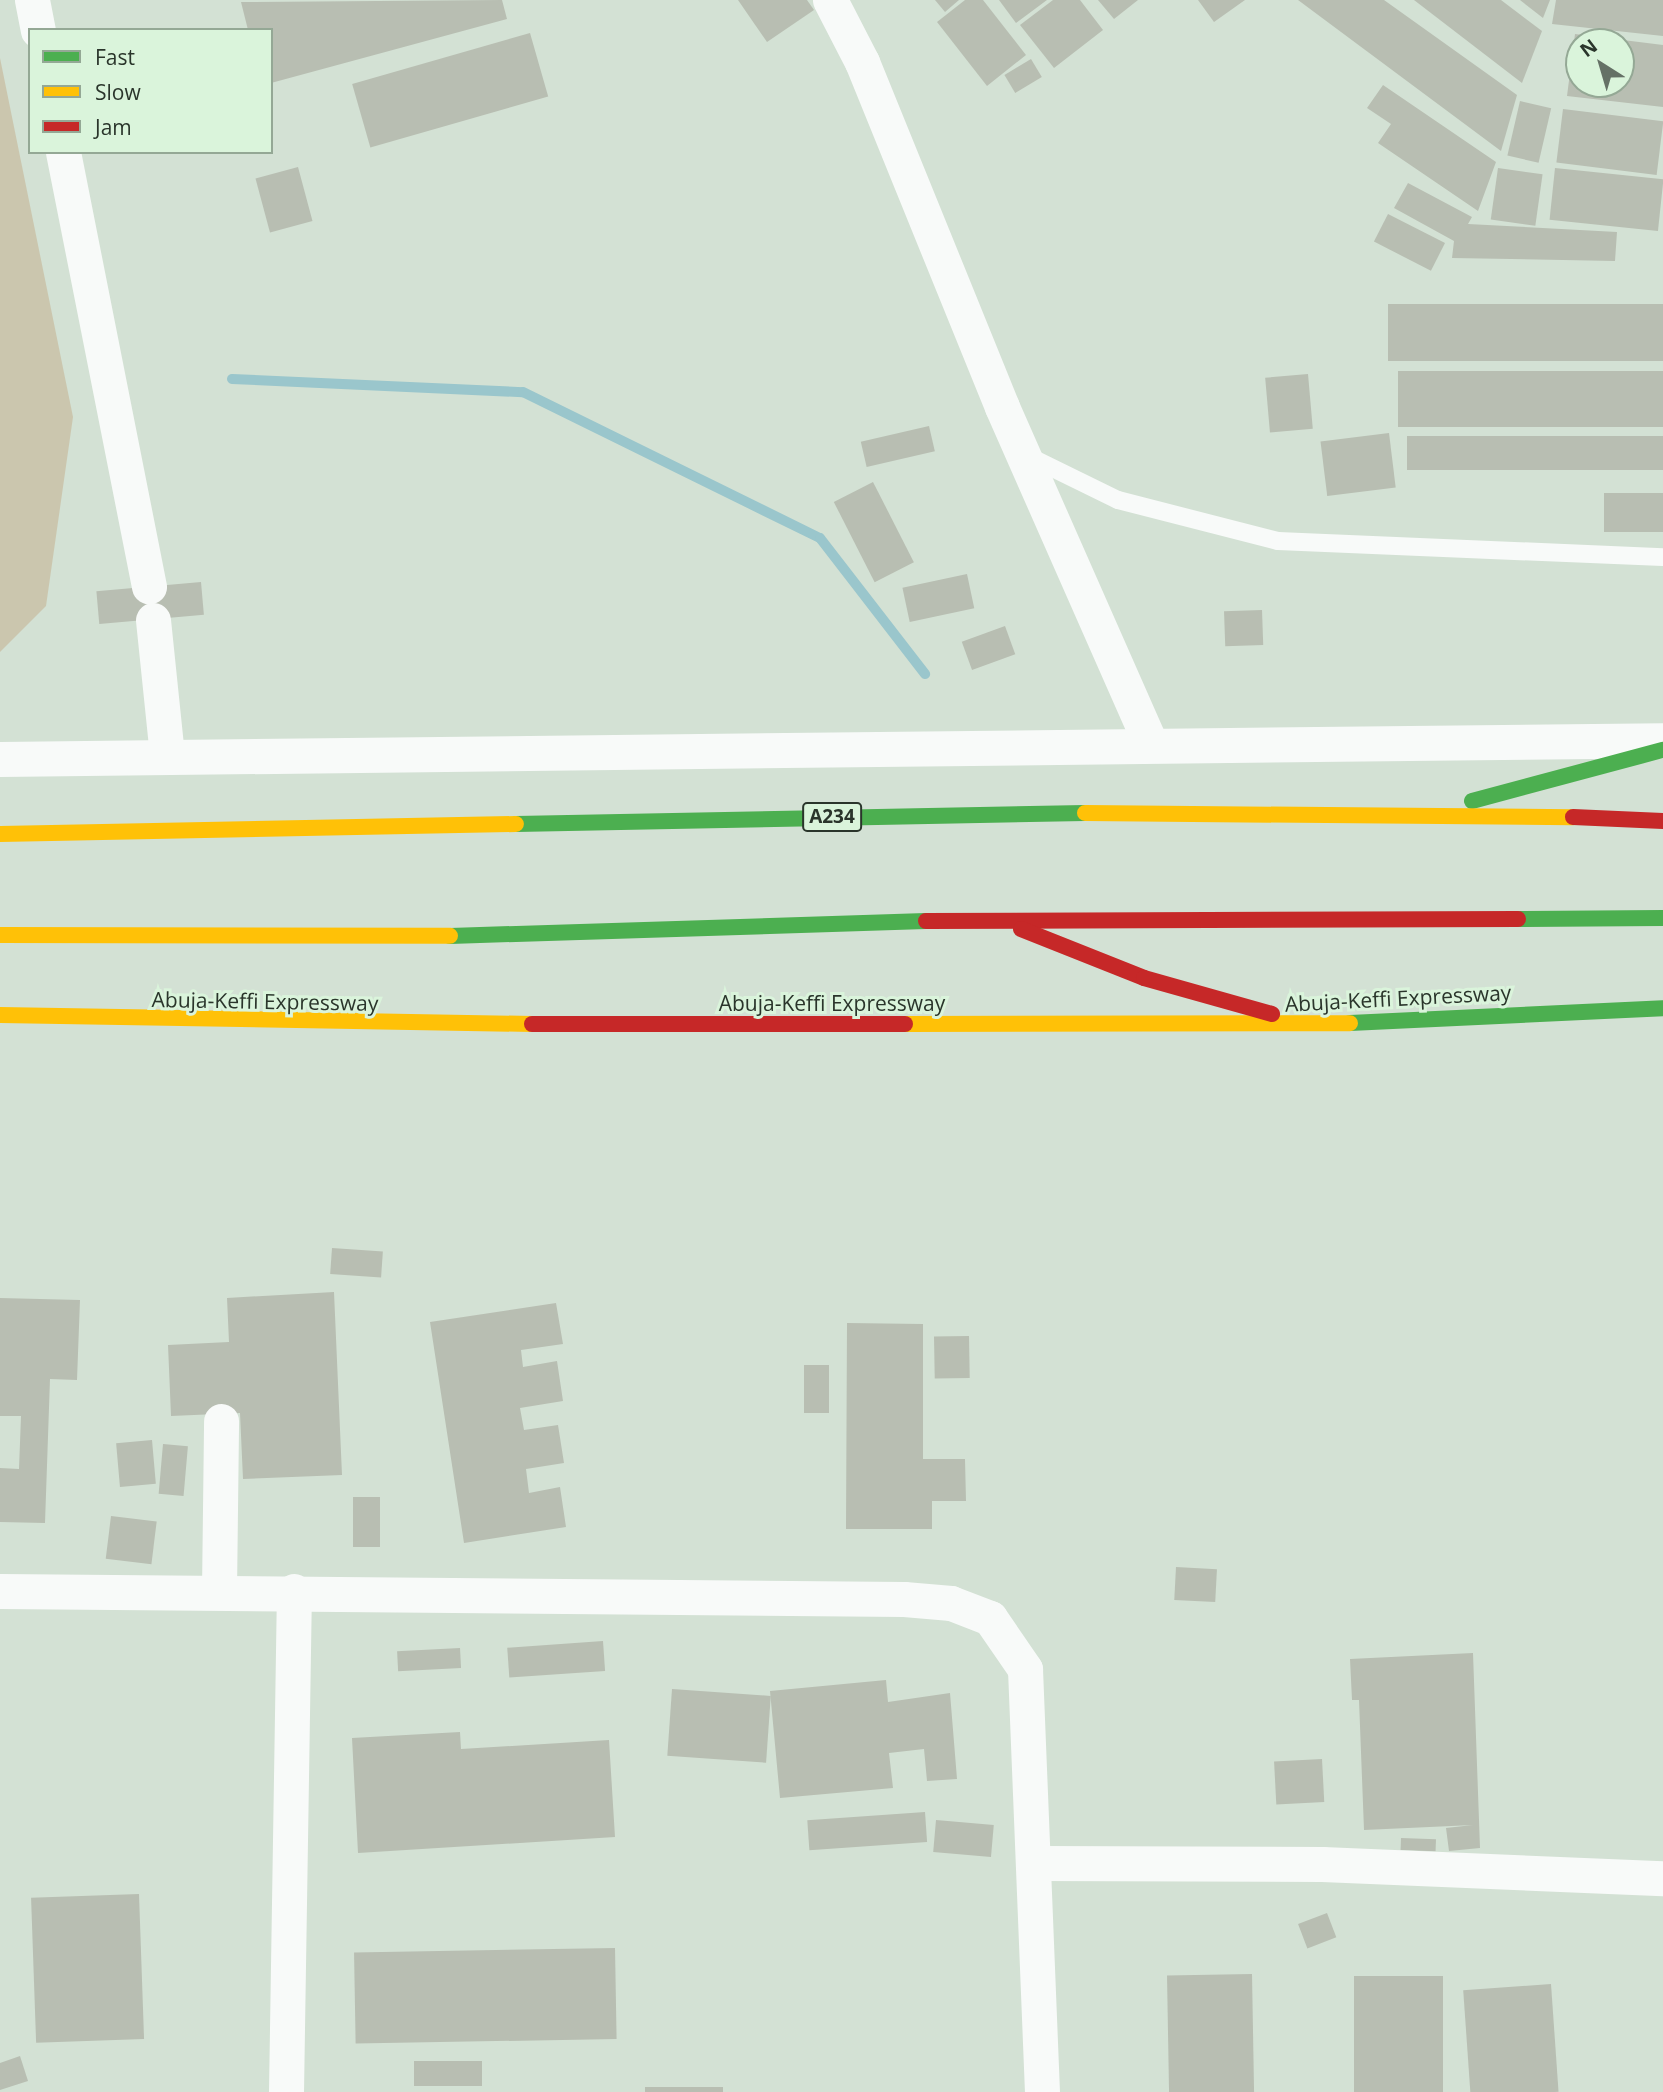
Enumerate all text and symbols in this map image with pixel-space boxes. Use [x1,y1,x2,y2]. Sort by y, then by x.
legend [28,28,273,154]
north arrow [1565,28,1635,98]
text: N [1575,33,1603,63]
text: Fast [95,43,135,71]
text: Slow [95,78,141,106]
text: Jam [95,113,132,141]
road number: A234 [800,802,864,832]
street label: Abuja-Keffi Expressway [1284,979,1512,1017]
street label: Abuja-Keffi Expressway [151,986,379,1016]
street label: Abuja-Keffi Expressway [719,990,945,1016]

